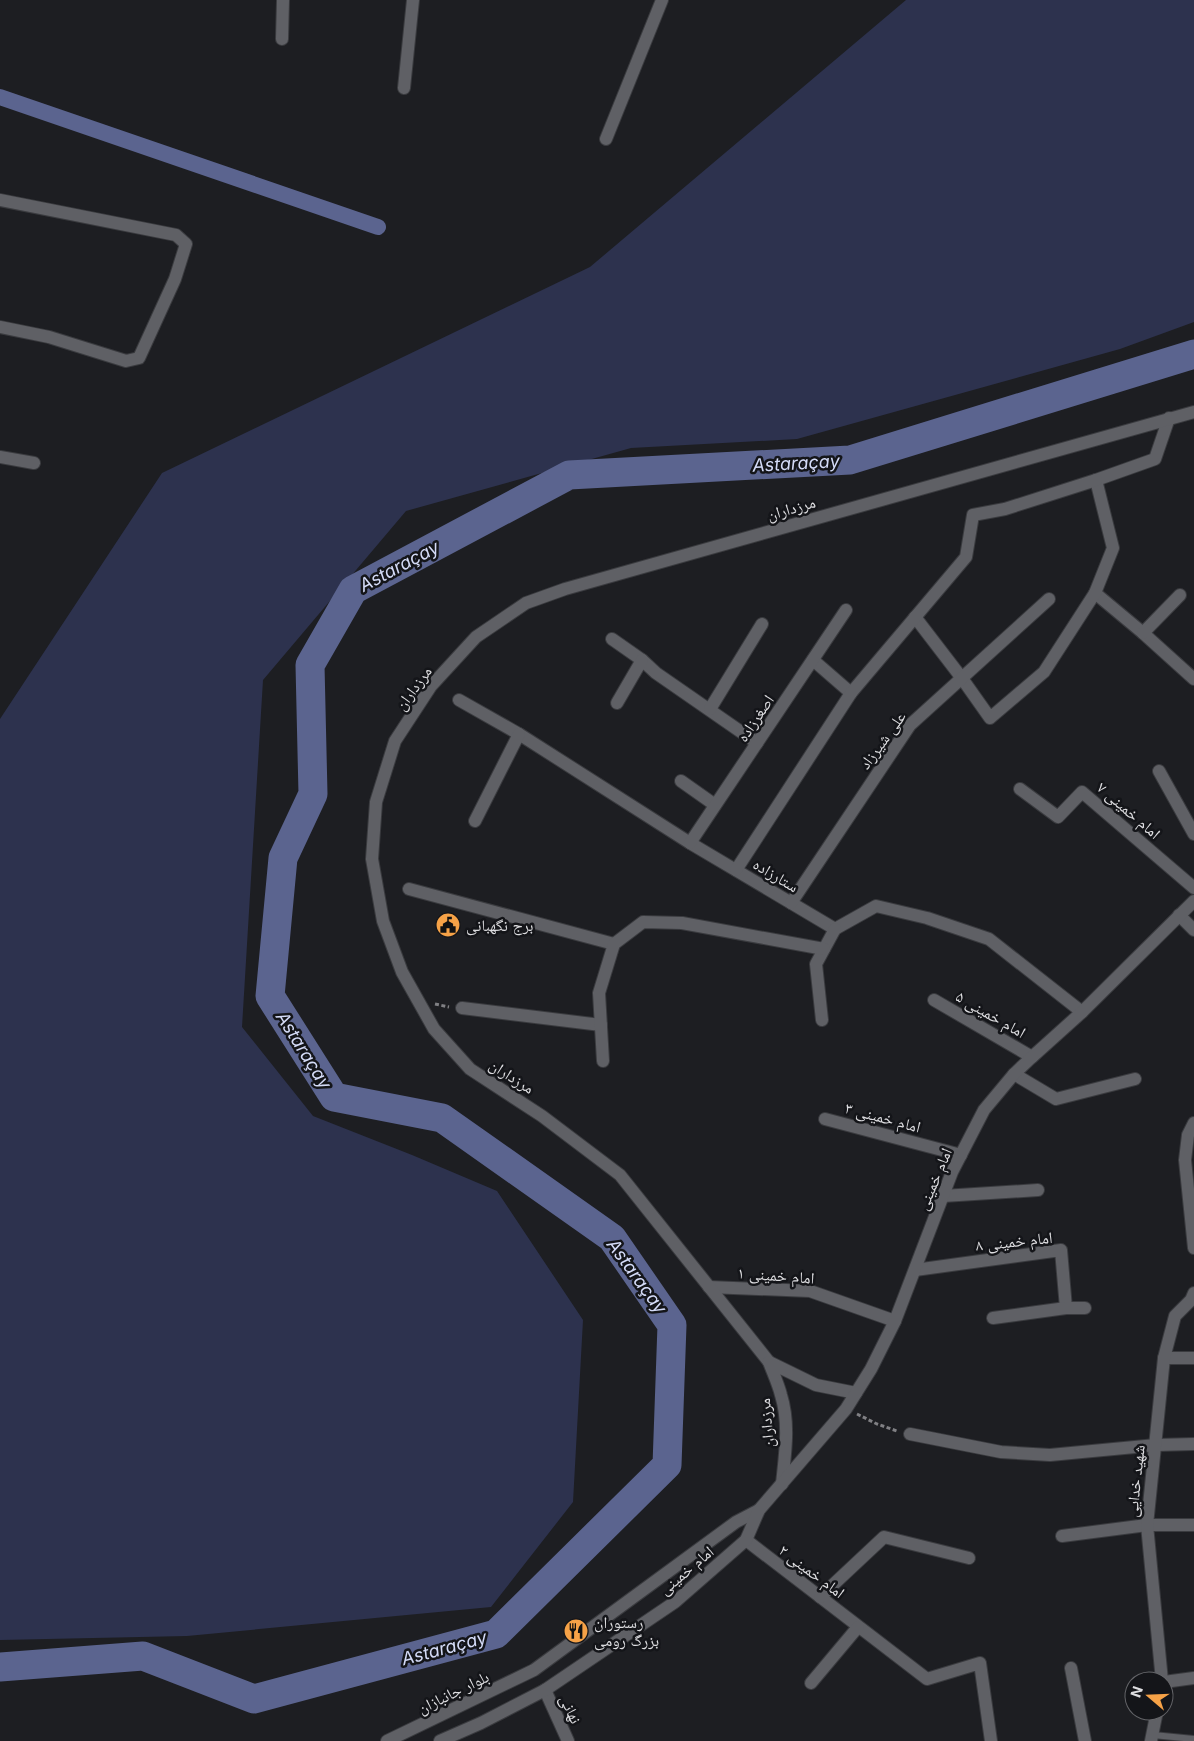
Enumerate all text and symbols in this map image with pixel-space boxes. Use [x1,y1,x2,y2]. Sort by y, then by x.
water label: Astaraçay [751,450,841,476]
street label: مرزداران [764,492,818,525]
water label: Astaraçay [355,536,443,596]
street label: مرزداران [390,662,437,715]
street label: اصغرزاده [732,691,778,745]
street label: علی شیرزاد [854,707,911,774]
street label: امام خمینی ۷ [1093,777,1165,844]
street label: ستارزاده [750,854,802,896]
public building icon: برج نگهبانی [435,912,461,938]
place label: برج نگهبانی [466,915,534,936]
street label: امام خمینی ۵ [952,986,1030,1043]
water label: Astaraçay [271,1007,337,1093]
street label: مرزداران [485,1054,538,1099]
street label: امام خمینی ۳ [843,1097,923,1138]
street label: امام خمینی [912,1145,957,1214]
street label: امام خمینی ۸ [974,1227,1054,1256]
water label: Astaraçay [602,1234,672,1318]
street label: امام خمینی ۱ [737,1262,815,1289]
street label: مرزداران [754,1397,779,1449]
street label: شهید خدایی [1121,1444,1150,1518]
street label: امام خمینی ۲ [774,1540,849,1603]
street label: امام خمینی [654,1541,718,1600]
place label: رستوران بزرگ رومی [594,1612,659,1651]
restaurant icon: رستوران بزرگ رومی [563,1618,589,1644]
water label: Astaraçay [398,1626,490,1670]
street label: بلوار جانبازان [414,1666,492,1719]
north arrow [1124,1671,1174,1721]
text: N [1126,1684,1146,1699]
street label: نهانی [555,1691,586,1727]

